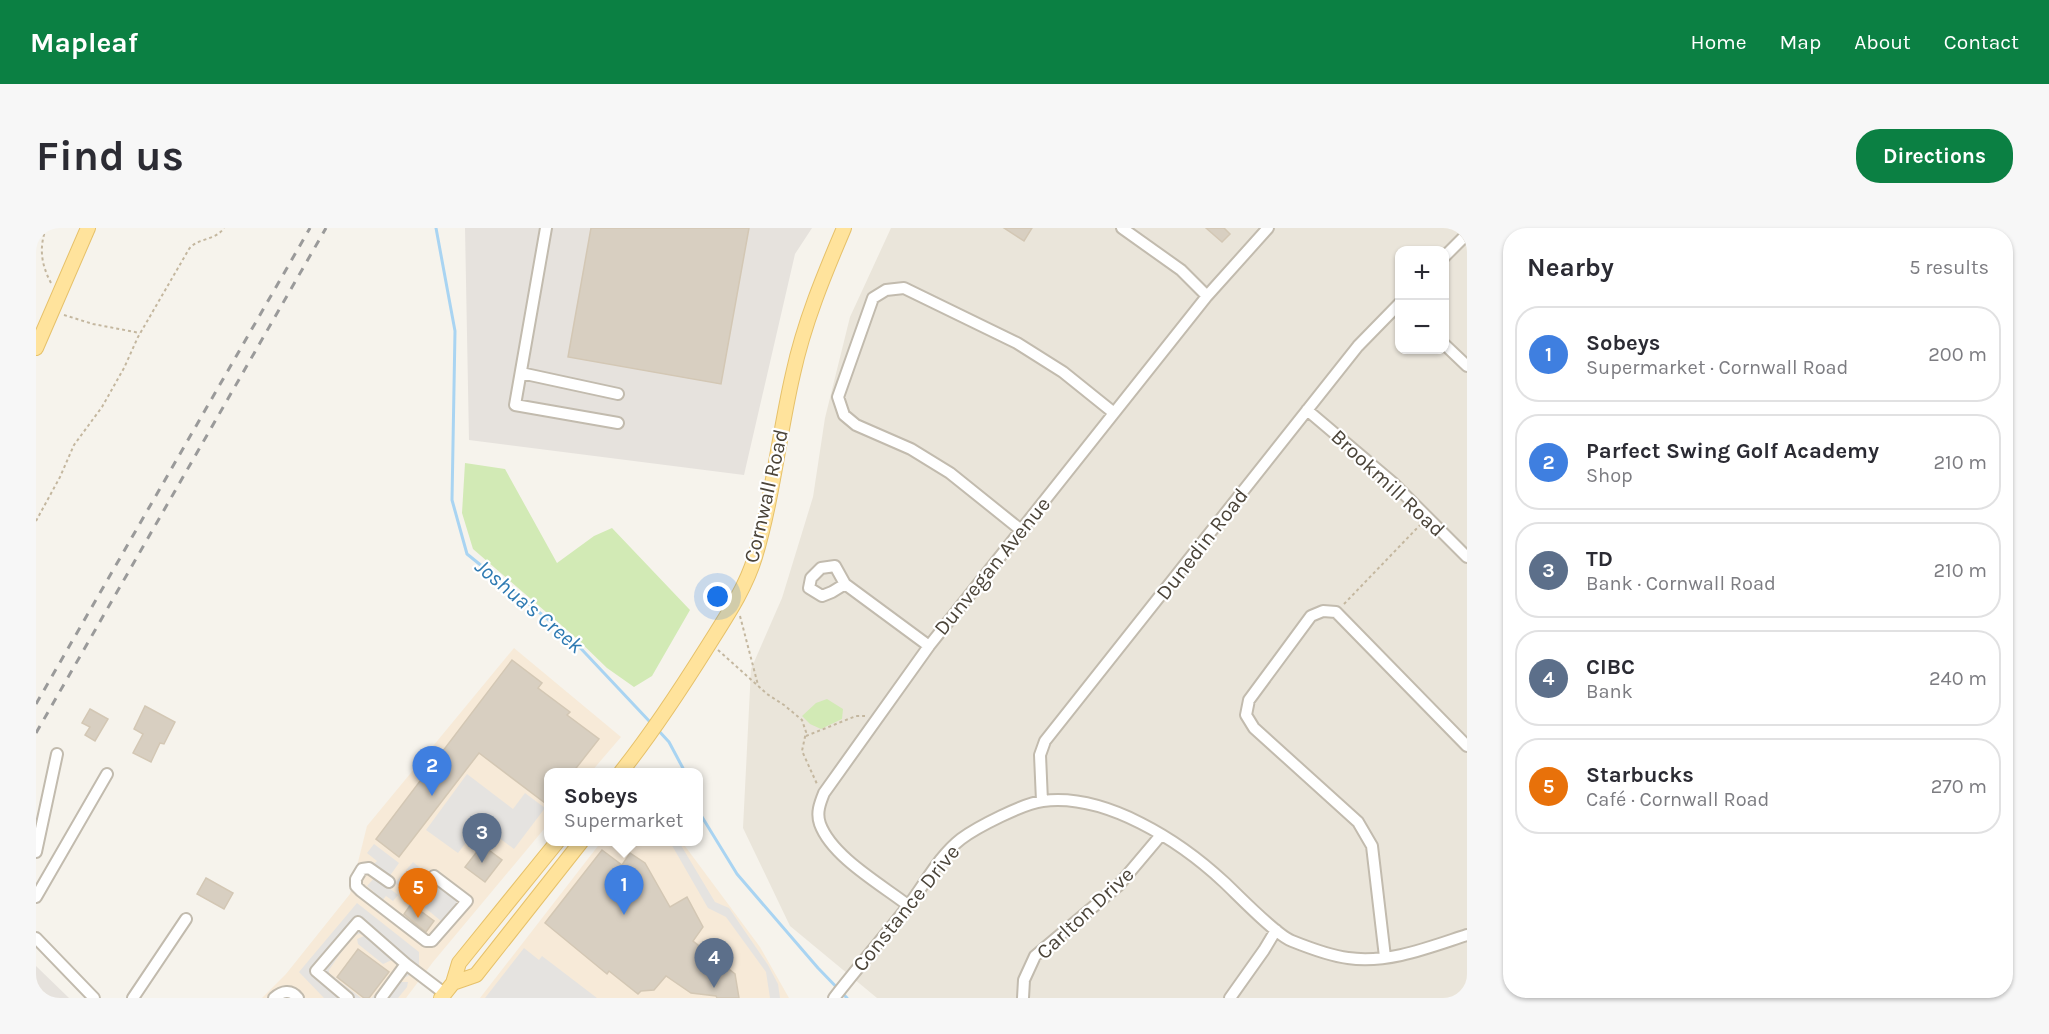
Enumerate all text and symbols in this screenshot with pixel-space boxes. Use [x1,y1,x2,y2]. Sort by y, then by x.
text: Mapleaf [30,26,138,59]
text: Home [1691,30,1747,54]
text: Map [1780,30,1821,54]
text: About [1854,30,1911,54]
text: Contact [1944,30,2019,54]
button: Directions [1856,129,2013,183]
text: Find us [36,131,184,181]
map controls [1395,246,1449,354]
button: + [1395,246,1449,300]
text: Nearby [1527,252,1614,283]
text: 5 results [1909,256,1989,279]
button: − [1395,300,1449,354]
text: Sobeys [1586,330,1660,356]
text: 1 [1545,343,1552,366]
text: 200 m [1928,343,1987,366]
text: Supermarket · Cornwall Road [1586,356,1848,379]
street label: Brookmill Road [1326,424,1450,542]
street label: Cornwall Road [739,427,793,565]
text: Parfect Swing Golf Academy [1586,438,1879,464]
text: 2 [1542,451,1555,474]
text: 210 m [1933,451,1987,474]
text: Shop [1586,464,1633,487]
street label: Dunedin Road [1151,484,1253,604]
street label: Dunvegan Avenue [929,492,1055,640]
text: TD [1586,546,1613,572]
water label: Joshua's Creek [470,553,589,659]
text: 3 [1542,559,1555,582]
text: 210 m [1933,559,1987,582]
text: Bank · Cornwall Road [1586,572,1776,595]
your location [703,582,732,611]
text: CIBC [1586,654,1635,680]
text: 4 [1543,667,1554,690]
text: 240 m [1929,667,1987,690]
text: Bank [1586,680,1633,703]
pin: 2 [412,746,452,796]
text: Starbucks [1586,762,1694,788]
popup [544,768,703,846]
text: 5 [1543,775,1554,798]
text: 270 m [1931,775,1987,798]
text: Sobeys [564,783,638,809]
text: Café · Cornwall Road [1586,788,1769,811]
text: Supermarket [564,809,683,832]
pin: 3 [462,814,502,863]
street label: Constance Drive [848,840,964,976]
street label: Carlton Drive [1031,862,1139,964]
pin: 1 [604,866,644,915]
pin: 5 [398,868,437,918]
pin: 4 [694,938,734,988]

